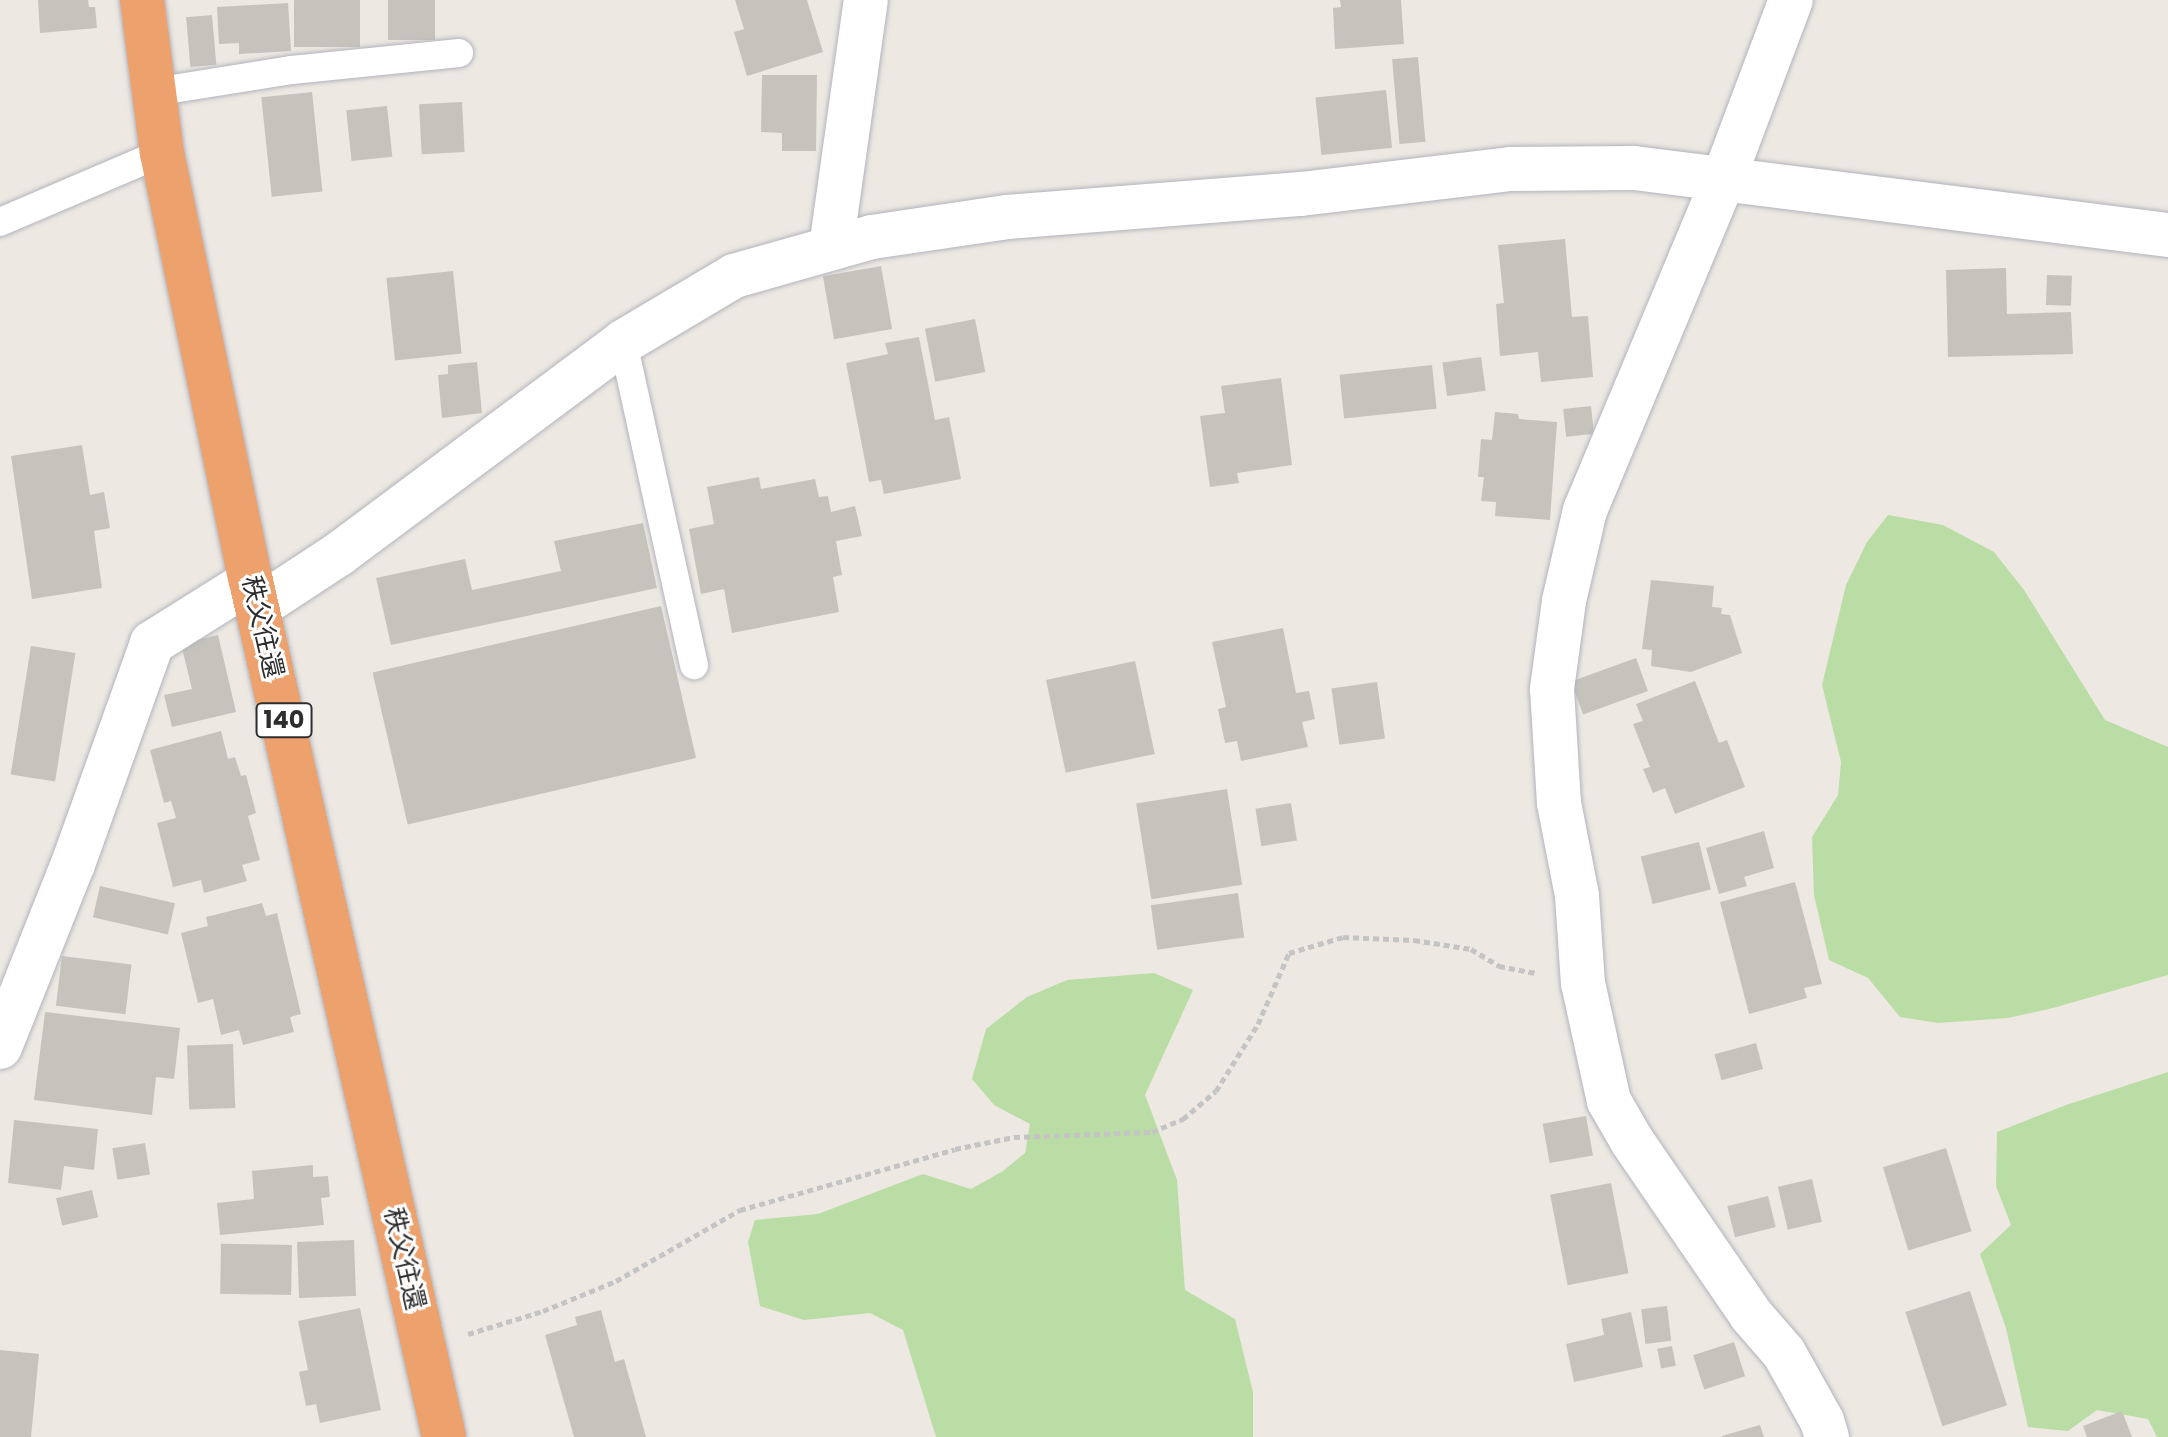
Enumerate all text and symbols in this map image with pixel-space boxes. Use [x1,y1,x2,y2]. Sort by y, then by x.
street label: 秩父往還 [235,573,289,681]
road number: 140 [254,700,314,740]
street label: 秩父往還 [377,1205,431,1313]

